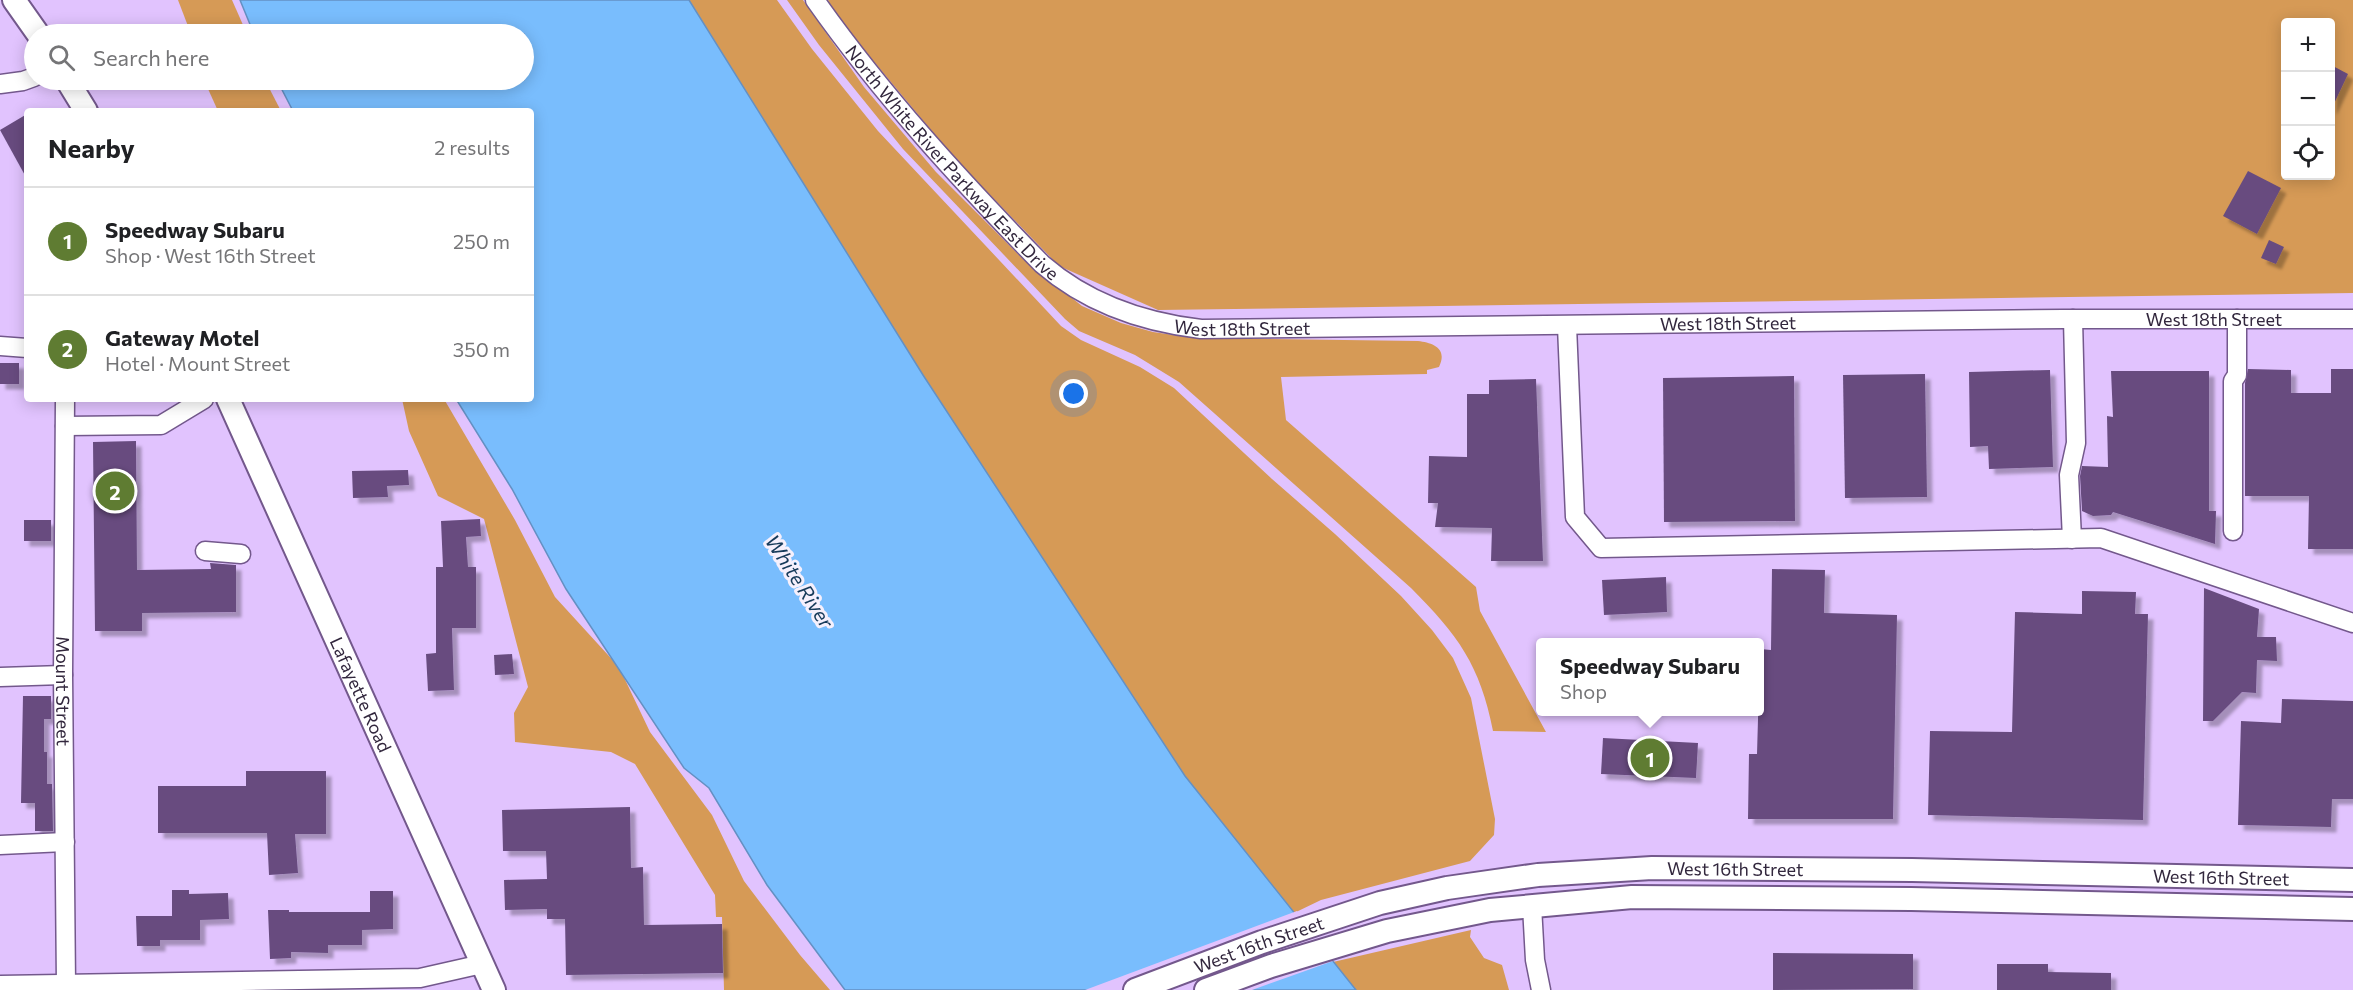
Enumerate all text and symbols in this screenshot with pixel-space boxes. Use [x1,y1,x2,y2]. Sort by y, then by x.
map controls [2281,18,2335,180]
button: + [2281,18,2335,72]
search box [24,24,534,90]
icon: search [45,41,78,74]
street label: North White River Parkway East Drive [841,41,1063,285]
text: Search here [93,44,209,71]
button: − [2281,72,2335,126]
button: locate [2281,126,2335,180]
text: Nearby [48,132,135,163]
text: 2 results [434,135,510,159]
text: Speedway Subaru [105,216,285,243]
text: 1 [63,229,72,253]
text: 250 m [453,229,510,253]
text: Shop · West 16th Street [105,243,316,267]
street label: West 18th Street [2146,308,2282,330]
street label: West 18th Street [1660,311,1796,335]
street label: West 18th Street [1172,314,1310,340]
text: Gateway Motel [105,324,260,351]
text: 2 [62,337,73,361]
text: 350 m [453,337,510,361]
text: Hotel · Mount Street [105,351,290,375]
your location [1059,379,1088,408]
pin: 2 [96,468,134,514]
water label: White River [761,530,840,633]
street label: Lafayette Road [326,633,396,755]
street label: Mount Street [52,636,75,746]
popup [1536,638,1764,716]
text: Speedway Subaru [1560,652,1740,679]
text: Shop [1560,679,1607,703]
pin: 1 [1630,736,1670,780]
street label: West 16th Street [1667,857,1803,880]
street label: West 16th Street [2153,864,2289,890]
street label: West 16th Street [1191,911,1327,978]

